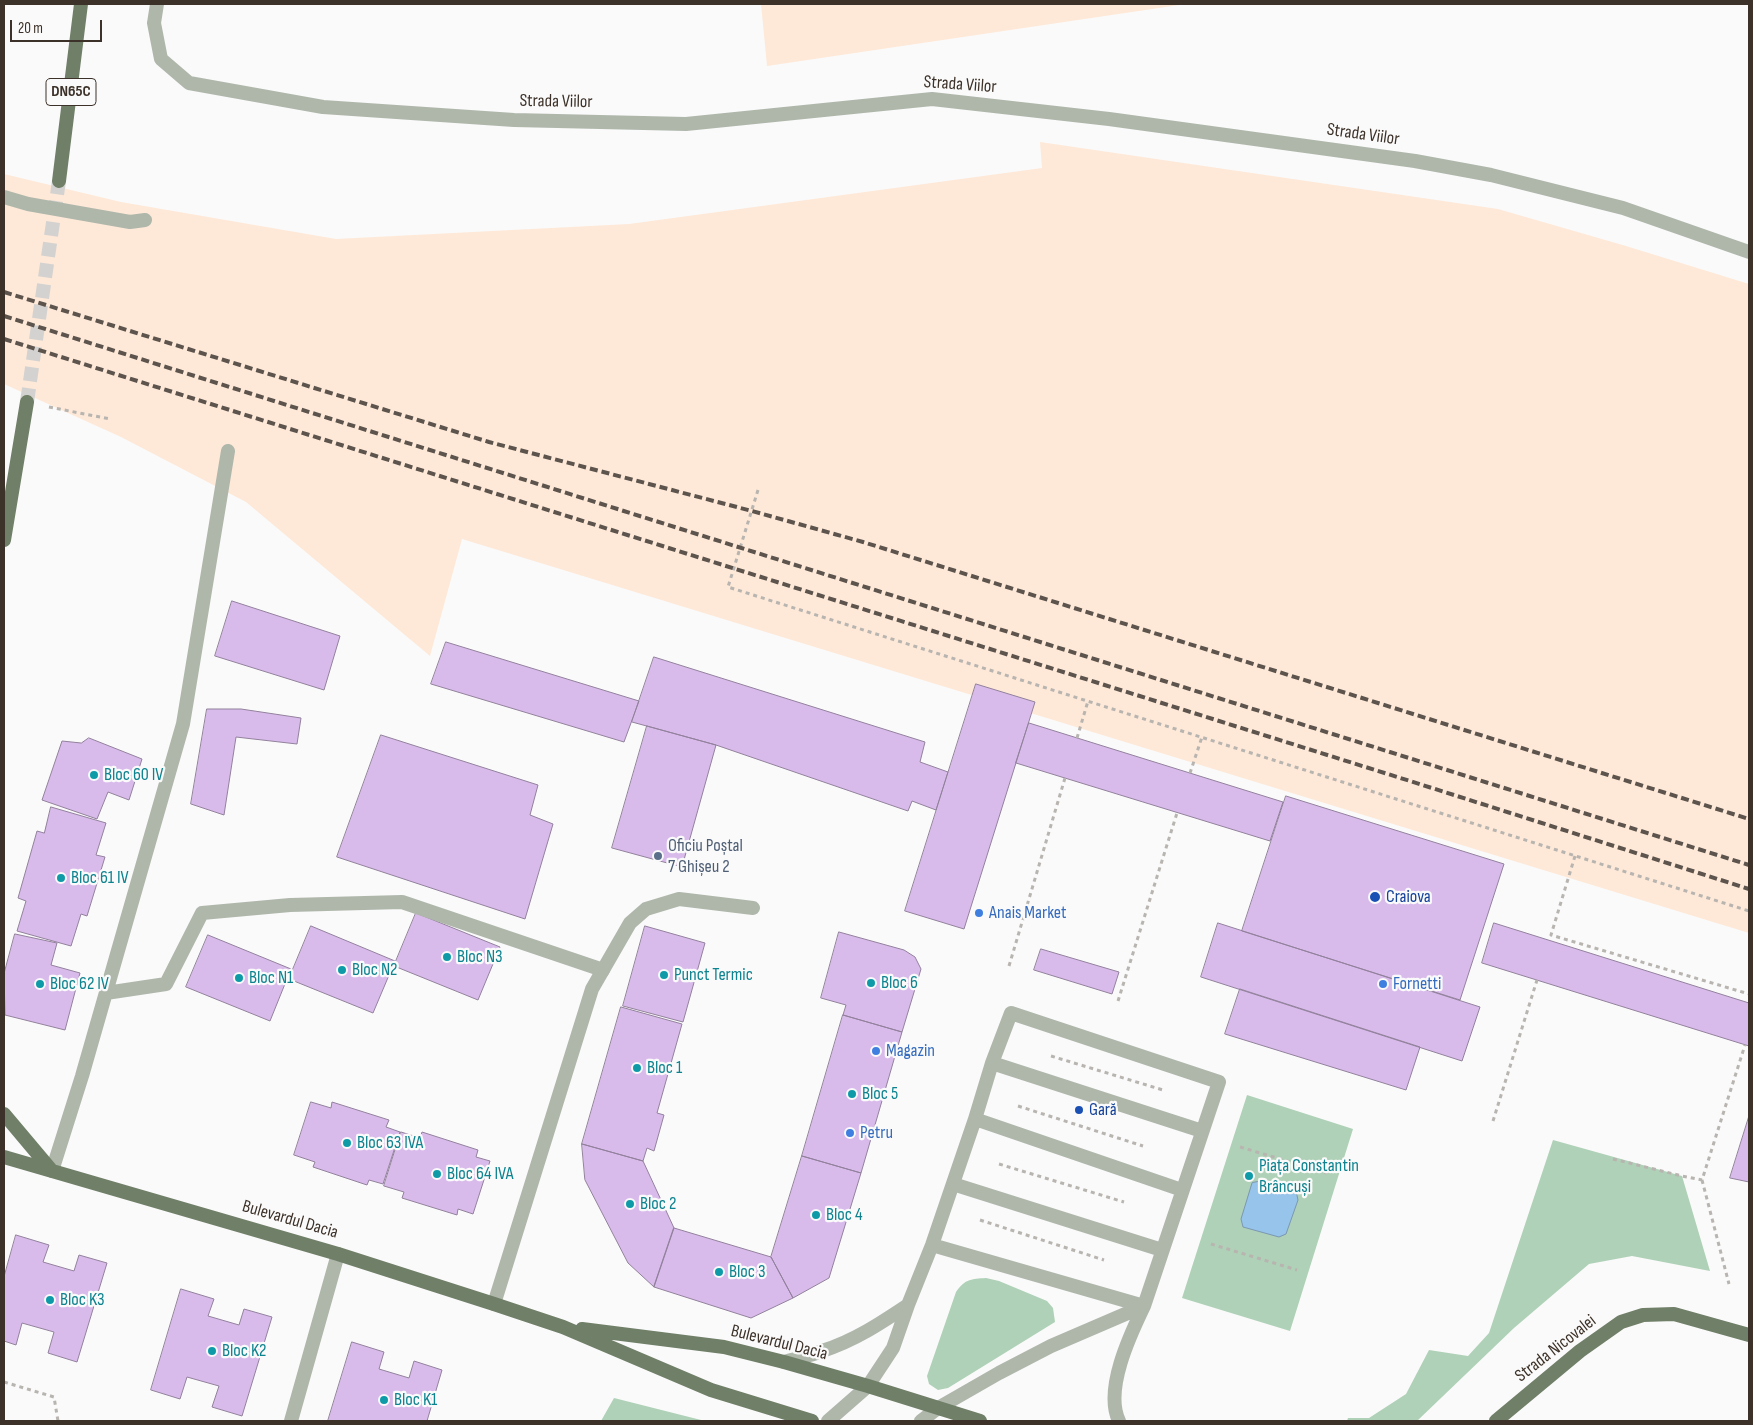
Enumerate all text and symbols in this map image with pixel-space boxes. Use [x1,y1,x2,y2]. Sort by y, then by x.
scale bar [12,10,105,42]
text: 20 m [18,19,43,38]
street label: Strada Viilor [923,72,997,98]
road number: DN65C [46,78,96,105]
street label: Strada Viilor [519,91,593,113]
street label: Strada Viilor [1325,119,1401,151]
place label: Bloc 60 IV [104,764,163,786]
marker: Bloc 60 IV [88,769,100,781]
place label: Oficiu Poștal 7 Ghișeu 2 [668,835,743,878]
marker: Oficiu Poștal 7 Ghișeu 2 [652,850,664,862]
place label: Bloc 61 IV [71,867,129,889]
marker: Bloc 61 IV [55,872,67,884]
place label: Craiova [1386,886,1431,908]
marker: Craiova [1368,890,1382,904]
place label: Anais Market [989,902,1066,924]
marker: Anais Market [973,907,985,919]
place label: Bloc N3 [457,946,503,968]
marker: Bloc N3 [441,951,453,963]
place label: Bloc N2 [352,959,397,981]
marker: Bloc N2 [336,964,348,976]
place label: Punct Termic [674,964,753,986]
place label: Bloc N1 [249,967,293,989]
marker: Punct Termic [658,969,670,981]
marker: Bloc N1 [233,972,245,984]
place label: Bloc 6 [881,972,918,994]
place label: Bloc 62 IV [50,973,109,995]
place label: Fornetti [1393,973,1441,995]
marker: Bloc 6 [865,977,877,989]
marker: Bloc 62 IV [34,978,46,990]
marker: Fornetti [1377,978,1389,990]
place label: Magazin [886,1040,935,1062]
marker: Magazin [870,1045,882,1057]
place label: Bloc 1 [647,1057,682,1079]
marker: Bloc 1 [631,1062,643,1074]
place label: Bloc 5 [862,1083,898,1105]
marker: Bloc 5 [846,1088,858,1100]
place label: Gară [1089,1099,1117,1121]
marker: Gară [1073,1104,1085,1116]
place label: Petru [860,1122,893,1144]
marker: Petru [844,1127,856,1139]
place label: Bloc 63 IVA [357,1132,423,1154]
marker: Bloc 63 IVA [341,1137,353,1149]
place label: Piața Constantin Brâncuși [1259,1155,1359,1198]
place label: Bloc 64 IVA [447,1163,513,1185]
marker: Bloc 64 IVA [431,1168,443,1180]
marker: Piața Constantin Brâncuși [1243,1170,1255,1182]
place label: Bloc 2 [640,1193,676,1215]
street label: Bulevardul Dacia [240,1196,340,1244]
marker: Bloc 2 [624,1198,636,1210]
place label: Bloc 4 [826,1204,862,1226]
marker: Bloc 4 [810,1209,822,1221]
place label: Bloc 3 [729,1261,765,1283]
marker: Bloc 3 [713,1266,725,1278]
place label: Bloc K3 [60,1289,105,1311]
marker: Bloc K3 [44,1294,56,1306]
street label: Strada Nicovalei [1511,1311,1601,1387]
street label: Bulevardul Dacia [728,1321,830,1365]
place label: Bloc K2 [222,1340,266,1362]
marker: Bloc K2 [206,1345,218,1357]
place label: Bloc K1 [394,1389,437,1411]
marker: Bloc K1 [378,1394,390,1406]

